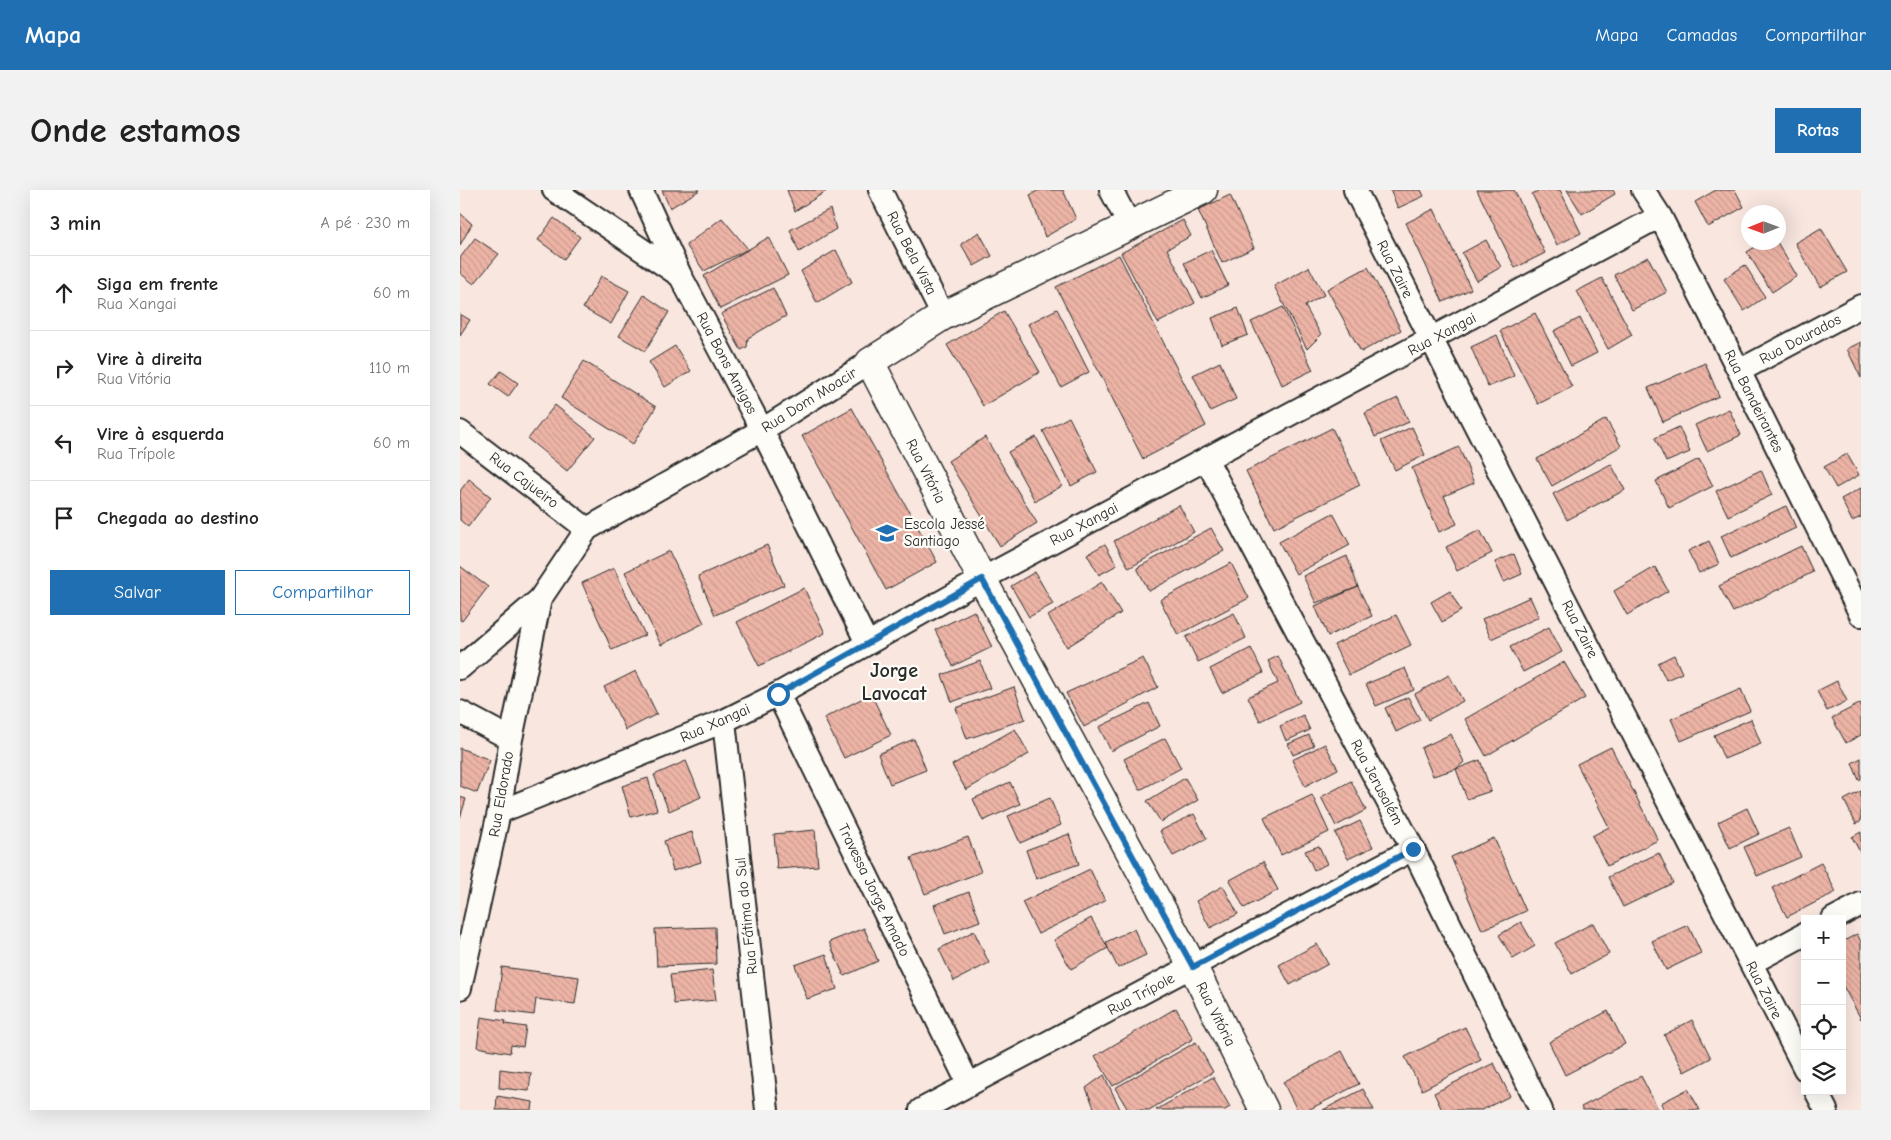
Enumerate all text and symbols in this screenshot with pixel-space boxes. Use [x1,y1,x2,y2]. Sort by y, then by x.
text: Mapa [25,21,81,49]
text: Mapa [1595,25,1638,46]
text: Camadas [1666,25,1737,46]
text: Compartilhar [1765,25,1866,46]
button: Rotas [1775,108,1861,153]
text: Onde estamos [30,110,241,151]
north arrow [1741,205,1786,250]
street label: Rua Bela Vista [883,208,941,298]
text: 3 min [50,211,101,235]
text: A pé · 230 m [321,214,410,232]
street label: Rua Zaire [1373,237,1417,301]
text: Siga em frente [97,273,218,295]
icon: ahead [50,279,78,307]
text: 60 m [373,284,410,302]
text: Rua Xangai [97,295,177,313]
street label: Rua Bons Amigos [693,309,761,417]
street label: Rua Xangai [1405,309,1479,359]
street label: Rua Dourados [1756,310,1844,368]
street label: Rua Bandeirantes [1720,347,1788,455]
text: Vire à direita [97,348,202,370]
icon: right [50,354,78,382]
text: 110 m [369,359,410,377]
street label: Rua Dom Moacir [758,363,860,437]
text: Rua Vitória [97,370,171,388]
text: Vire à esquerda [97,423,224,445]
icon: left [50,429,78,457]
text: 60 m [373,434,410,452]
street label: Rua Vitória [902,436,950,506]
text: Rua Trípole [97,445,175,463]
street label: Rua Cajueiro [486,448,562,512]
street label: Rua Xangai [1047,499,1121,549]
icon: arrive [50,504,78,532]
text: Chegada ao destino [97,507,259,529]
place label: Escola Jessé Santiago [904,515,985,550]
school or university icon: Escola Jessé Santiago [874,520,900,546]
button: Salvar [50,570,225,615]
button: Compartilhar [235,570,410,615]
street label: Rua Zaire [1558,597,1602,661]
district label: Jorge Lavocat [861,659,927,705]
route start [767,683,790,706]
street label: Rua Xangai [677,700,753,746]
street label: Rua Jerusalém [1347,736,1407,828]
street label: Rua Eldorado [485,750,517,838]
street label: Travessa Jorge Amado [834,821,914,959]
route end [1402,838,1425,861]
street label: Rua Fátima do Sul [731,856,761,976]
map controls [1801,915,1846,1095]
button: + [1801,915,1846,960]
street label: Rua Zaire [1742,958,1786,1022]
button: − [1801,960,1846,1005]
street label: Rua Trípole [1104,969,1178,1019]
street label: Rua Vitória [1192,979,1240,1049]
button: locate [1801,1005,1846,1050]
button: layers [1801,1050,1846,1095]

